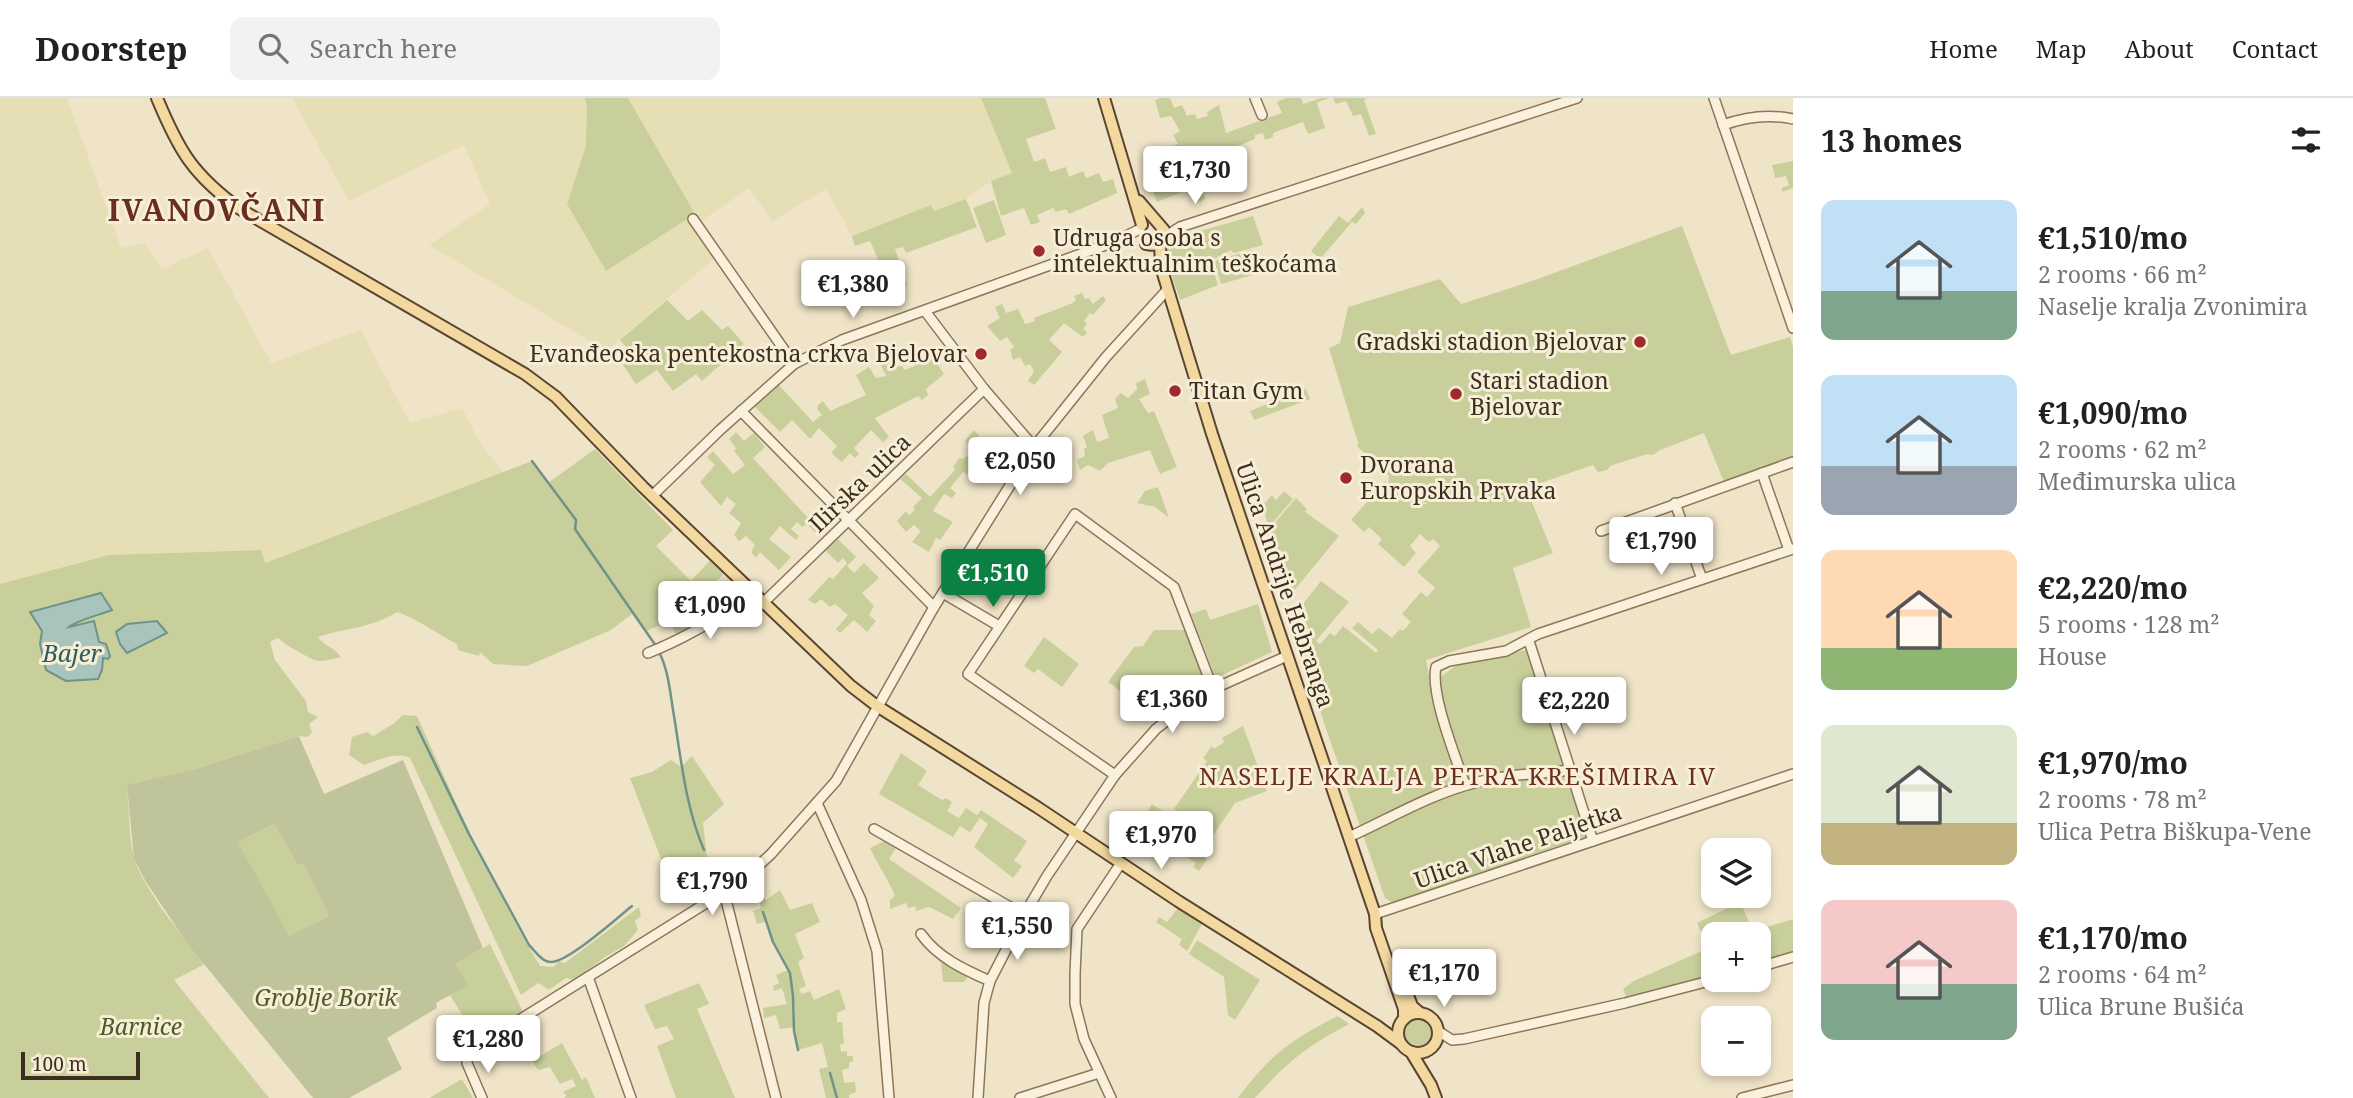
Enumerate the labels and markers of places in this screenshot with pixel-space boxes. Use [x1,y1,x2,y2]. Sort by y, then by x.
pin: €1,730 [1138,146,1252,206]
place label: Udruga osoba s intelektualnim teškoćama [1053,221,1337,279]
marker: Udruga osoba s intelektualnim teškoćama [1031,243,1047,259]
pin: €1,380 [796,260,910,320]
place label: Gradski stadion Bjelovar [1356,325,1626,357]
marker: Gradski stadion Bjelovar [1632,334,1648,350]
place label: Evanđeoska pentekostna crkva Bjelovar [529,337,967,369]
marker: Evanđeoska pentekostna crkva Bjelovar [973,346,989,362]
place label: Stari stadion Bjelovar [1470,364,1609,422]
place label: Titan Gym [1189,374,1304,406]
marker: Titan Gym [1167,383,1183,399]
marker: Stari stadion Bjelovar [1448,386,1464,402]
pin: €2,050 [963,438,1077,497]
place label: Dvorana Europskih Prvaka [1360,448,1556,506]
marker: Dvorana Europskih Prvaka [1338,470,1354,486]
pin: €1,790 [1604,518,1718,577]
pin: €1,510 [936,550,1050,609]
pin: €1,090 [653,582,767,641]
pin: €1,360 [1115,676,1229,735]
pin: €2,220 [1517,678,1631,737]
pin: €1,970 [1104,812,1218,871]
pin: €1,790 [655,858,769,917]
pin: €1,550 [960,902,1074,962]
pin: €1,170 [1387,950,1501,1009]
pin: €1,280 [431,1016,545,1075]

